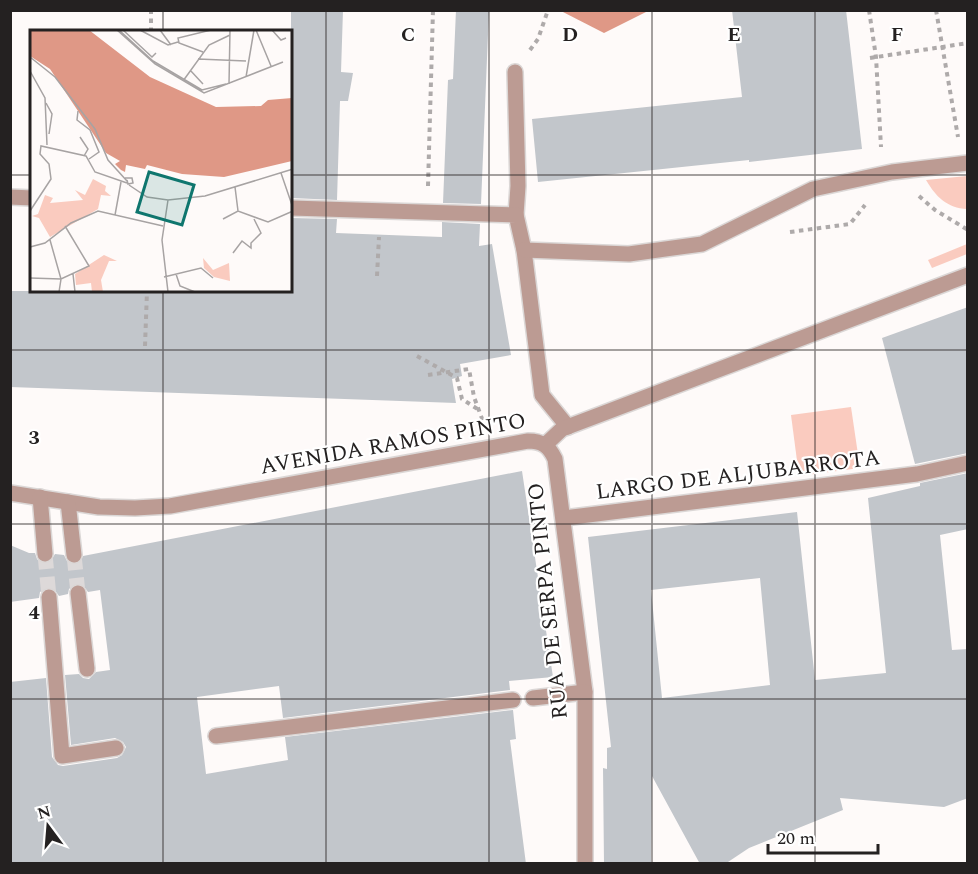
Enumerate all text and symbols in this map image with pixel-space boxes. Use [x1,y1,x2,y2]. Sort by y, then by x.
text: C [401,20,415,50]
text: D [562,20,578,50]
text: E [727,20,741,50]
text: F [891,20,903,50]
inset map [30,30,292,292]
street label: AVENIDA RAMOS PINTO [257,404,529,484]
text: 3 [28,423,40,453]
street label: LARGO DE ALJUBARROTA [594,441,882,509]
street label: RUA DE SERPA PINTO [519,481,577,721]
text: 4 [28,598,40,628]
north arrow [18,796,78,856]
text: N [35,799,54,826]
scale bar [768,817,878,855]
text: 20 m [777,825,815,852]

